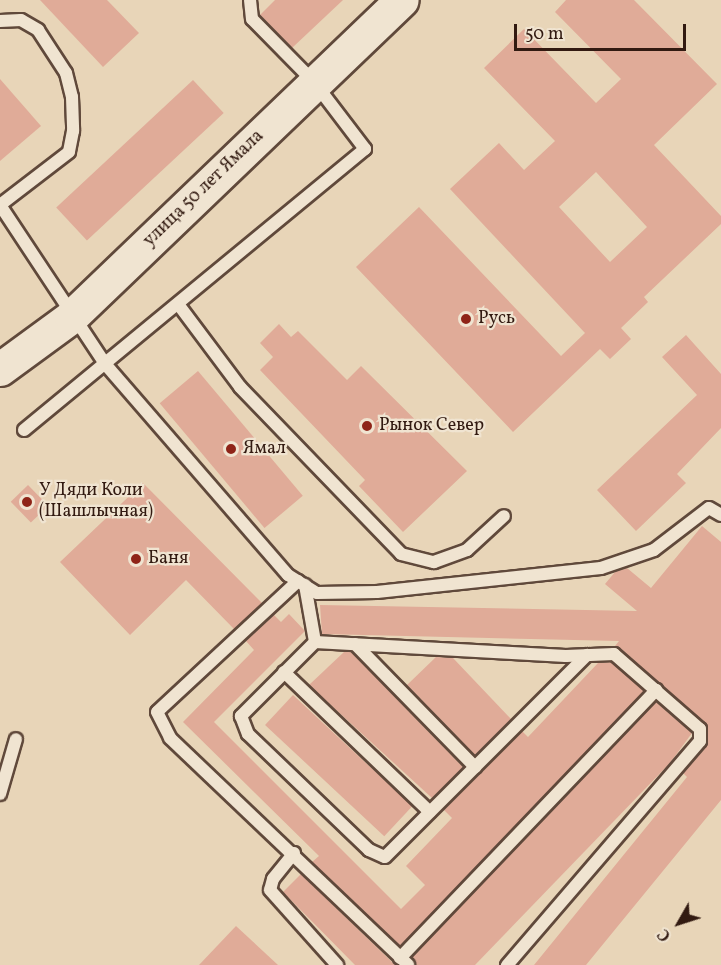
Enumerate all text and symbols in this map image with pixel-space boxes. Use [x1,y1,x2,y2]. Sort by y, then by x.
scale bar [517,12,690,50]
text: 50 m [525,22,564,47]
street label: улица 50 лет Ямала [139,126,269,252]
place label: Русь [478,308,515,330]
marker: Русь [459,312,473,326]
place label: Рынок Север [379,415,484,437]
marker: Рынок Север [360,419,374,433]
place label: Ямал [243,438,286,460]
marker: Ямал [224,442,238,456]
place label: У Дяди Коли (Шашлычная) [39,481,153,524]
marker: У Дяди Коли (Шашлычная) [20,495,34,509]
place label: Баня [148,548,188,570]
marker: Баня [129,552,143,566]
north arrow [649,893,709,953]
text: С [653,923,677,945]

